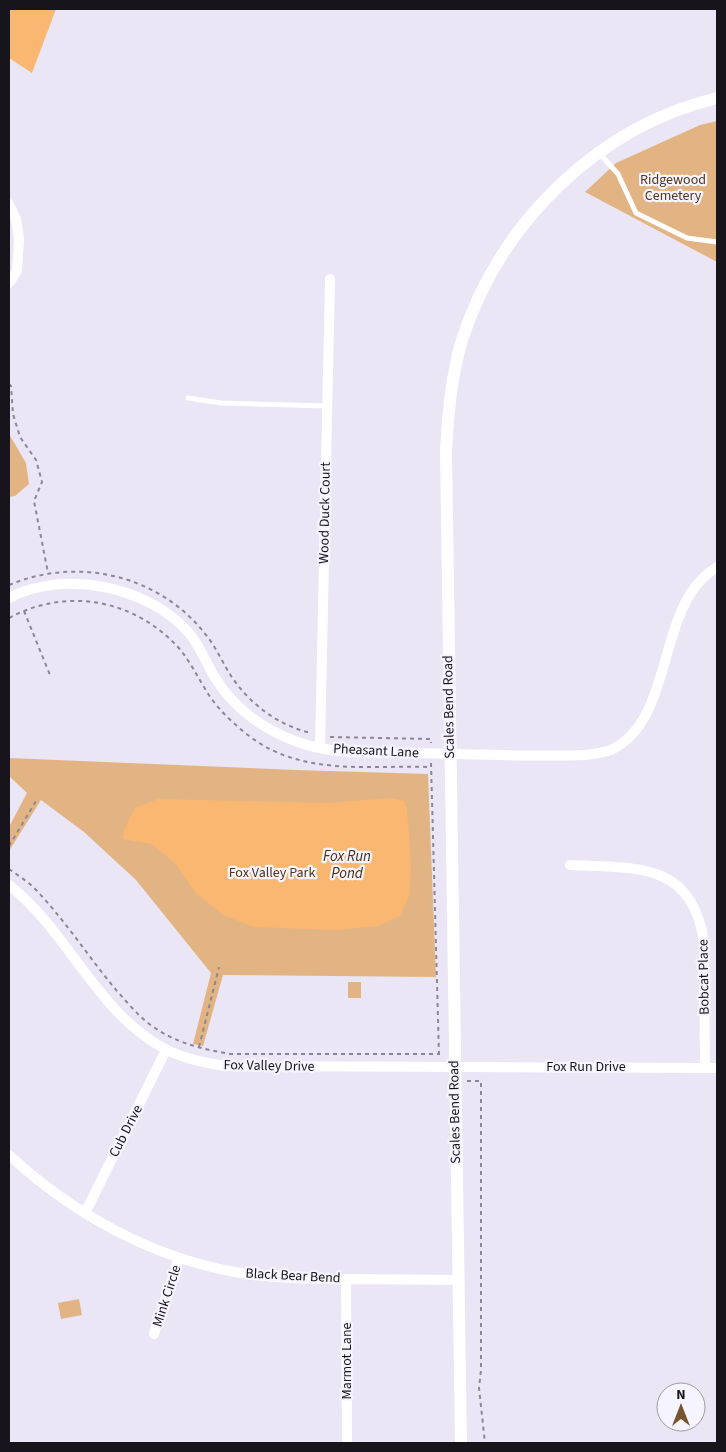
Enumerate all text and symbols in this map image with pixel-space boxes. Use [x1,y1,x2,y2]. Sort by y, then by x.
park label: Ridgewood Cemetery [640,170,706,206]
street label: Wood Duck Court [314,462,336,564]
street label: Scales Bend Road [438,655,460,759]
street label: Pheasant Lane [333,739,419,763]
water label: Fox Run Pond [323,846,371,884]
park label: Fox Valley Park [229,863,315,883]
street label: Bobcat Place [693,939,715,1015]
street label: Fox Valley Drive [223,1055,315,1077]
street label: Fox Run Drive [546,1057,626,1077]
street label: Scales Bend Road [444,1060,466,1164]
street label: Cub Drive [104,1101,148,1161]
street label: Mink Circle [148,1262,186,1330]
street label: Black Bear Bend [245,1264,341,1288]
street label: Marmot Lane [337,1322,357,1400]
north arrow [656,1382,706,1432]
text: N [676,1385,686,1405]

